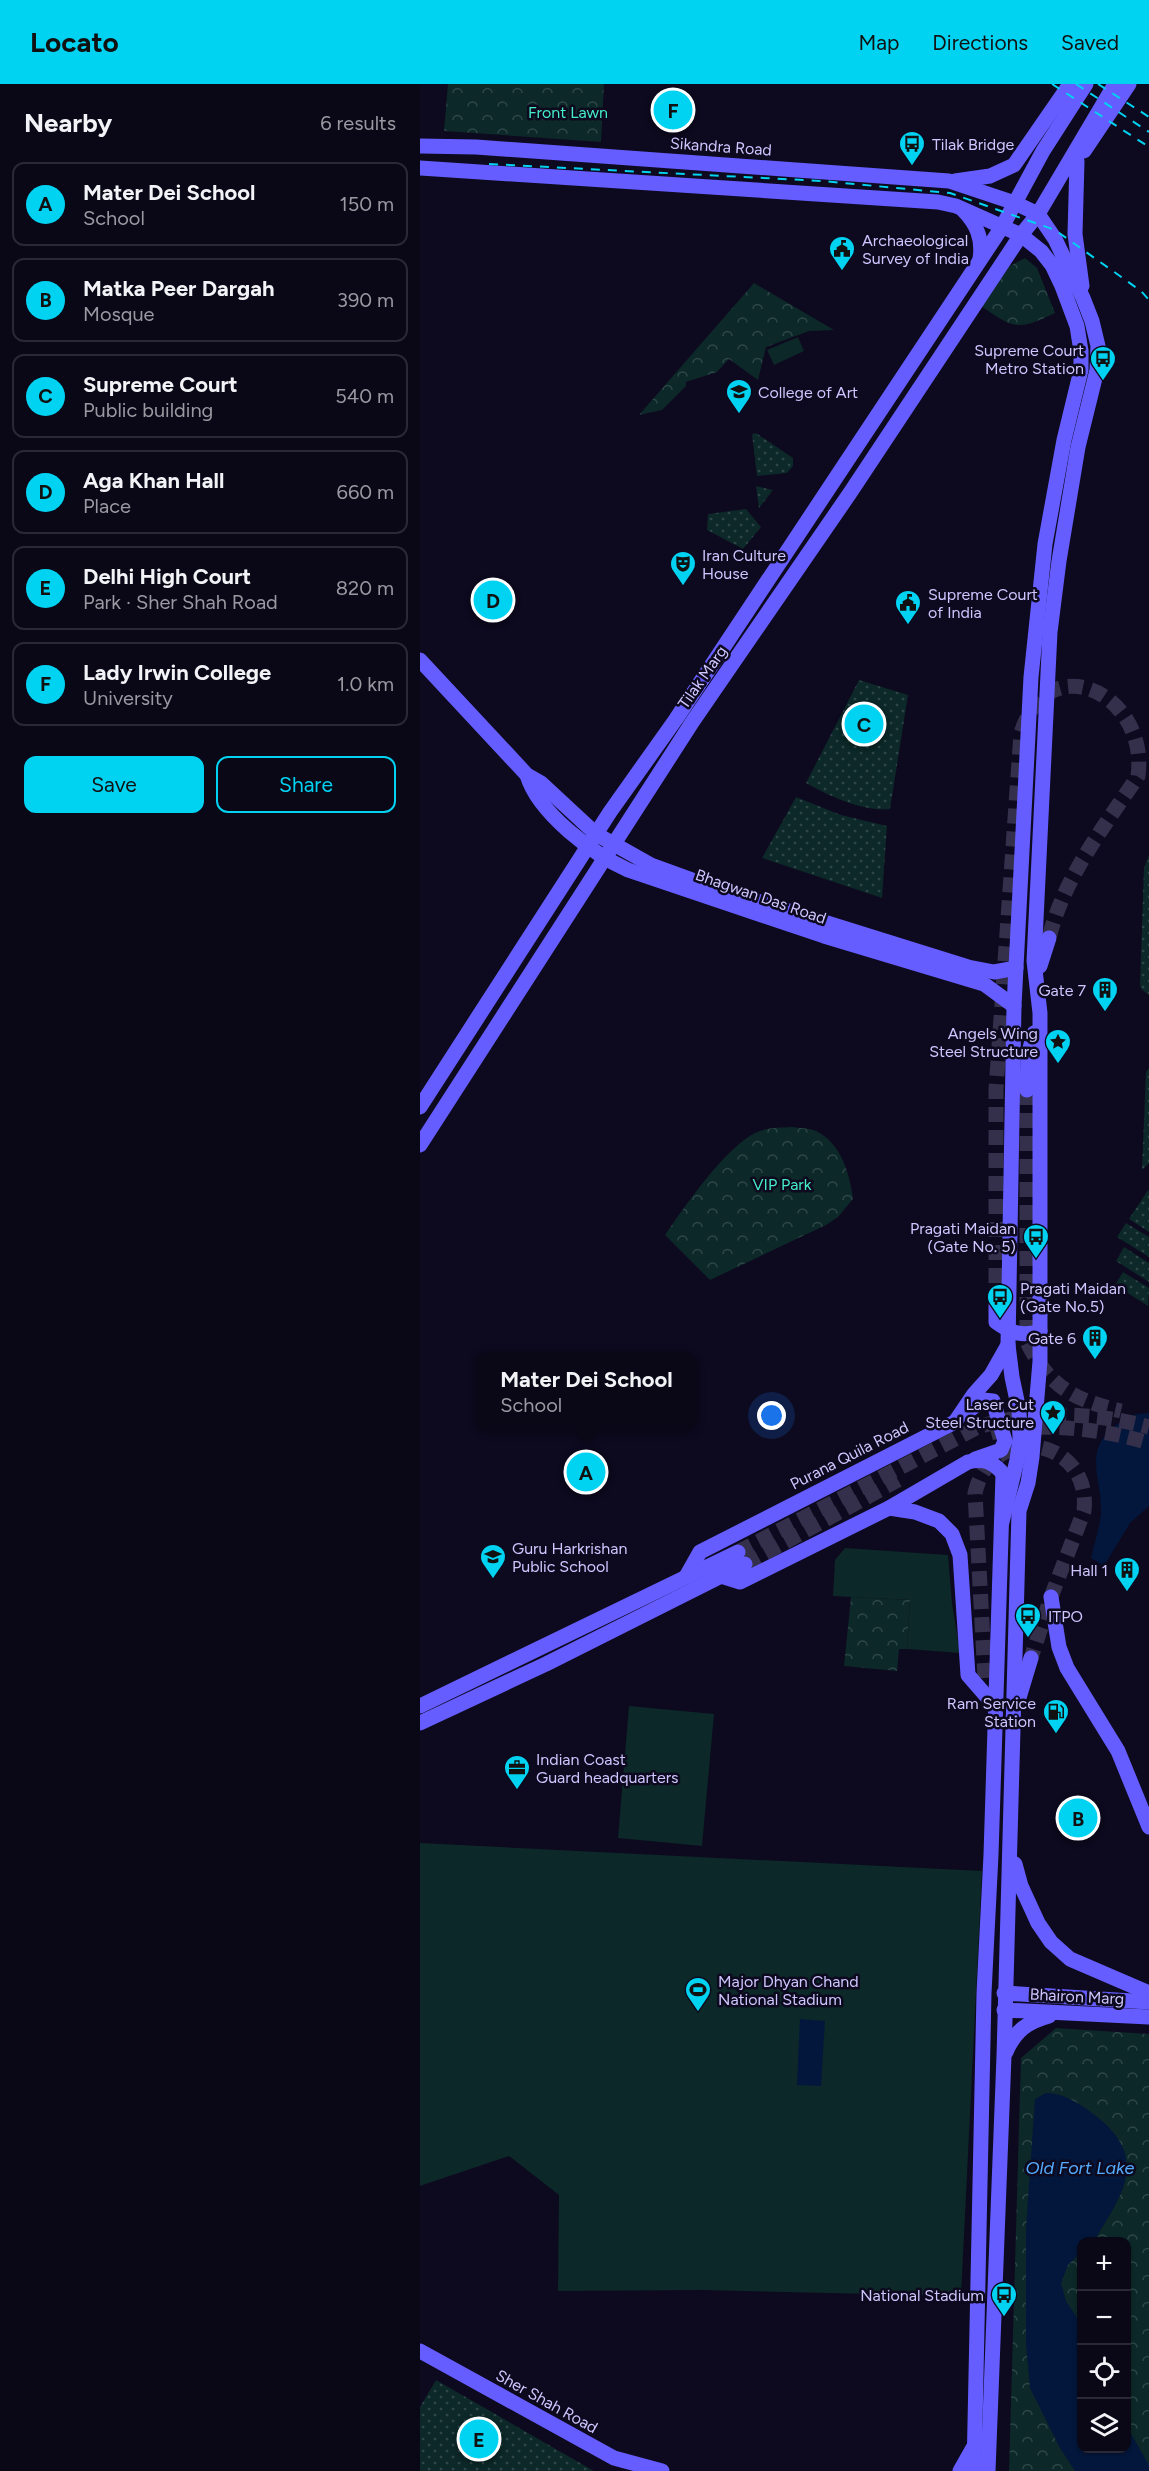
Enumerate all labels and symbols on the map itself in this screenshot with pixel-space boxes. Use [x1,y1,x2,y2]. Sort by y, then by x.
pin: F [654,87,692,132]
park label: Front Lawn [528,103,608,122]
bus stop icon: Tilak Bridge [897,129,927,167]
street label: Sikandra Road [669,133,772,160]
place label: Tilak Bridge [932,135,1015,154]
place label: Archaeological Survey of India [862,231,969,268]
public building icon: Archaeological Survey of India [827,234,857,272]
place label: Supreme Court Metro Station [974,341,1084,378]
bus stop icon: Supreme Court Metro Station [1088,344,1118,382]
school or university icon: College of Art [724,377,754,415]
place label: College of Art [758,383,858,402]
place label: Iran Culture House [702,546,786,583]
theatre icon: Iran Culture House [668,549,698,587]
pin: D [474,578,512,622]
place label: Supreme Court of India [928,585,1038,622]
public building icon: Supreme Court of India [893,588,923,626]
street label: Tilak Marg [674,642,731,712]
pin: C [844,702,884,746]
street label: Bhagwan Das Road [693,865,829,928]
building icon: Gate 7 [1090,975,1120,1013]
place label: Gate 7 [1038,981,1086,1000]
place label: Angels Wing Steel Structure [929,1024,1038,1061]
place icon: Angels Wing Steel Structure [1043,1027,1073,1065]
park label: VIP Park [752,1175,812,1194]
place label: Pragati Maidan (Gate No. 5) [910,1219,1016,1256]
bus stop icon: Pragati Maidan (Gate No. 5) [1021,1222,1051,1260]
place label: Pragati Maidan (Gate No.5) [1020,1279,1126,1316]
bus stop icon: Pragati Maidan (Gate No.5) [985,1282,1015,1320]
building icon: Gate 6 [1080,1323,1110,1361]
place label: Gate 6 [1028,1329,1076,1348]
place label: Laser Cut Steel Structure [925,1395,1034,1432]
place icon: Laser Cut Steel Structure [1038,1398,1068,1436]
your location [757,1401,786,1430]
street label: Purana Quila Road [787,1417,912,1493]
pin: A [566,1450,606,1494]
place label: Guru Harkrishan Public School [512,1539,627,1576]
school or university icon: Guru Harkrishan Public School [478,1542,508,1580]
building icon: Hall 1 [1112,1555,1142,1593]
place label: Hall 1 [1070,1561,1108,1580]
bus stop icon: ITPO [1013,1601,1043,1639]
place label: ITPO [1048,1607,1083,1626]
place label: Ram Service Station [947,1694,1036,1731]
fuel station icon: Ram Service Station [1041,1697,1071,1735]
place label: Indian Coast Guard headquarters [536,1750,679,1787]
office icon: Indian Coast Guard headquarters [502,1753,532,1791]
pin: B [1058,1796,1098,1840]
place label: Major Dhyan Chand National Stadium [718,1972,859,2009]
sports icon: Major Dhyan Chand National Stadium [683,1975,713,2013]
street label: Bhairon Marg [1029,1985,1125,2008]
water label: Old Fort Lake [1026,2157,1135,2179]
bus stop icon: National Stadium [989,2280,1019,2318]
place label: National Stadium [860,2286,984,2305]
street label: Sher Shah Road [493,2366,601,2437]
pin: E [460,2416,498,2462]

